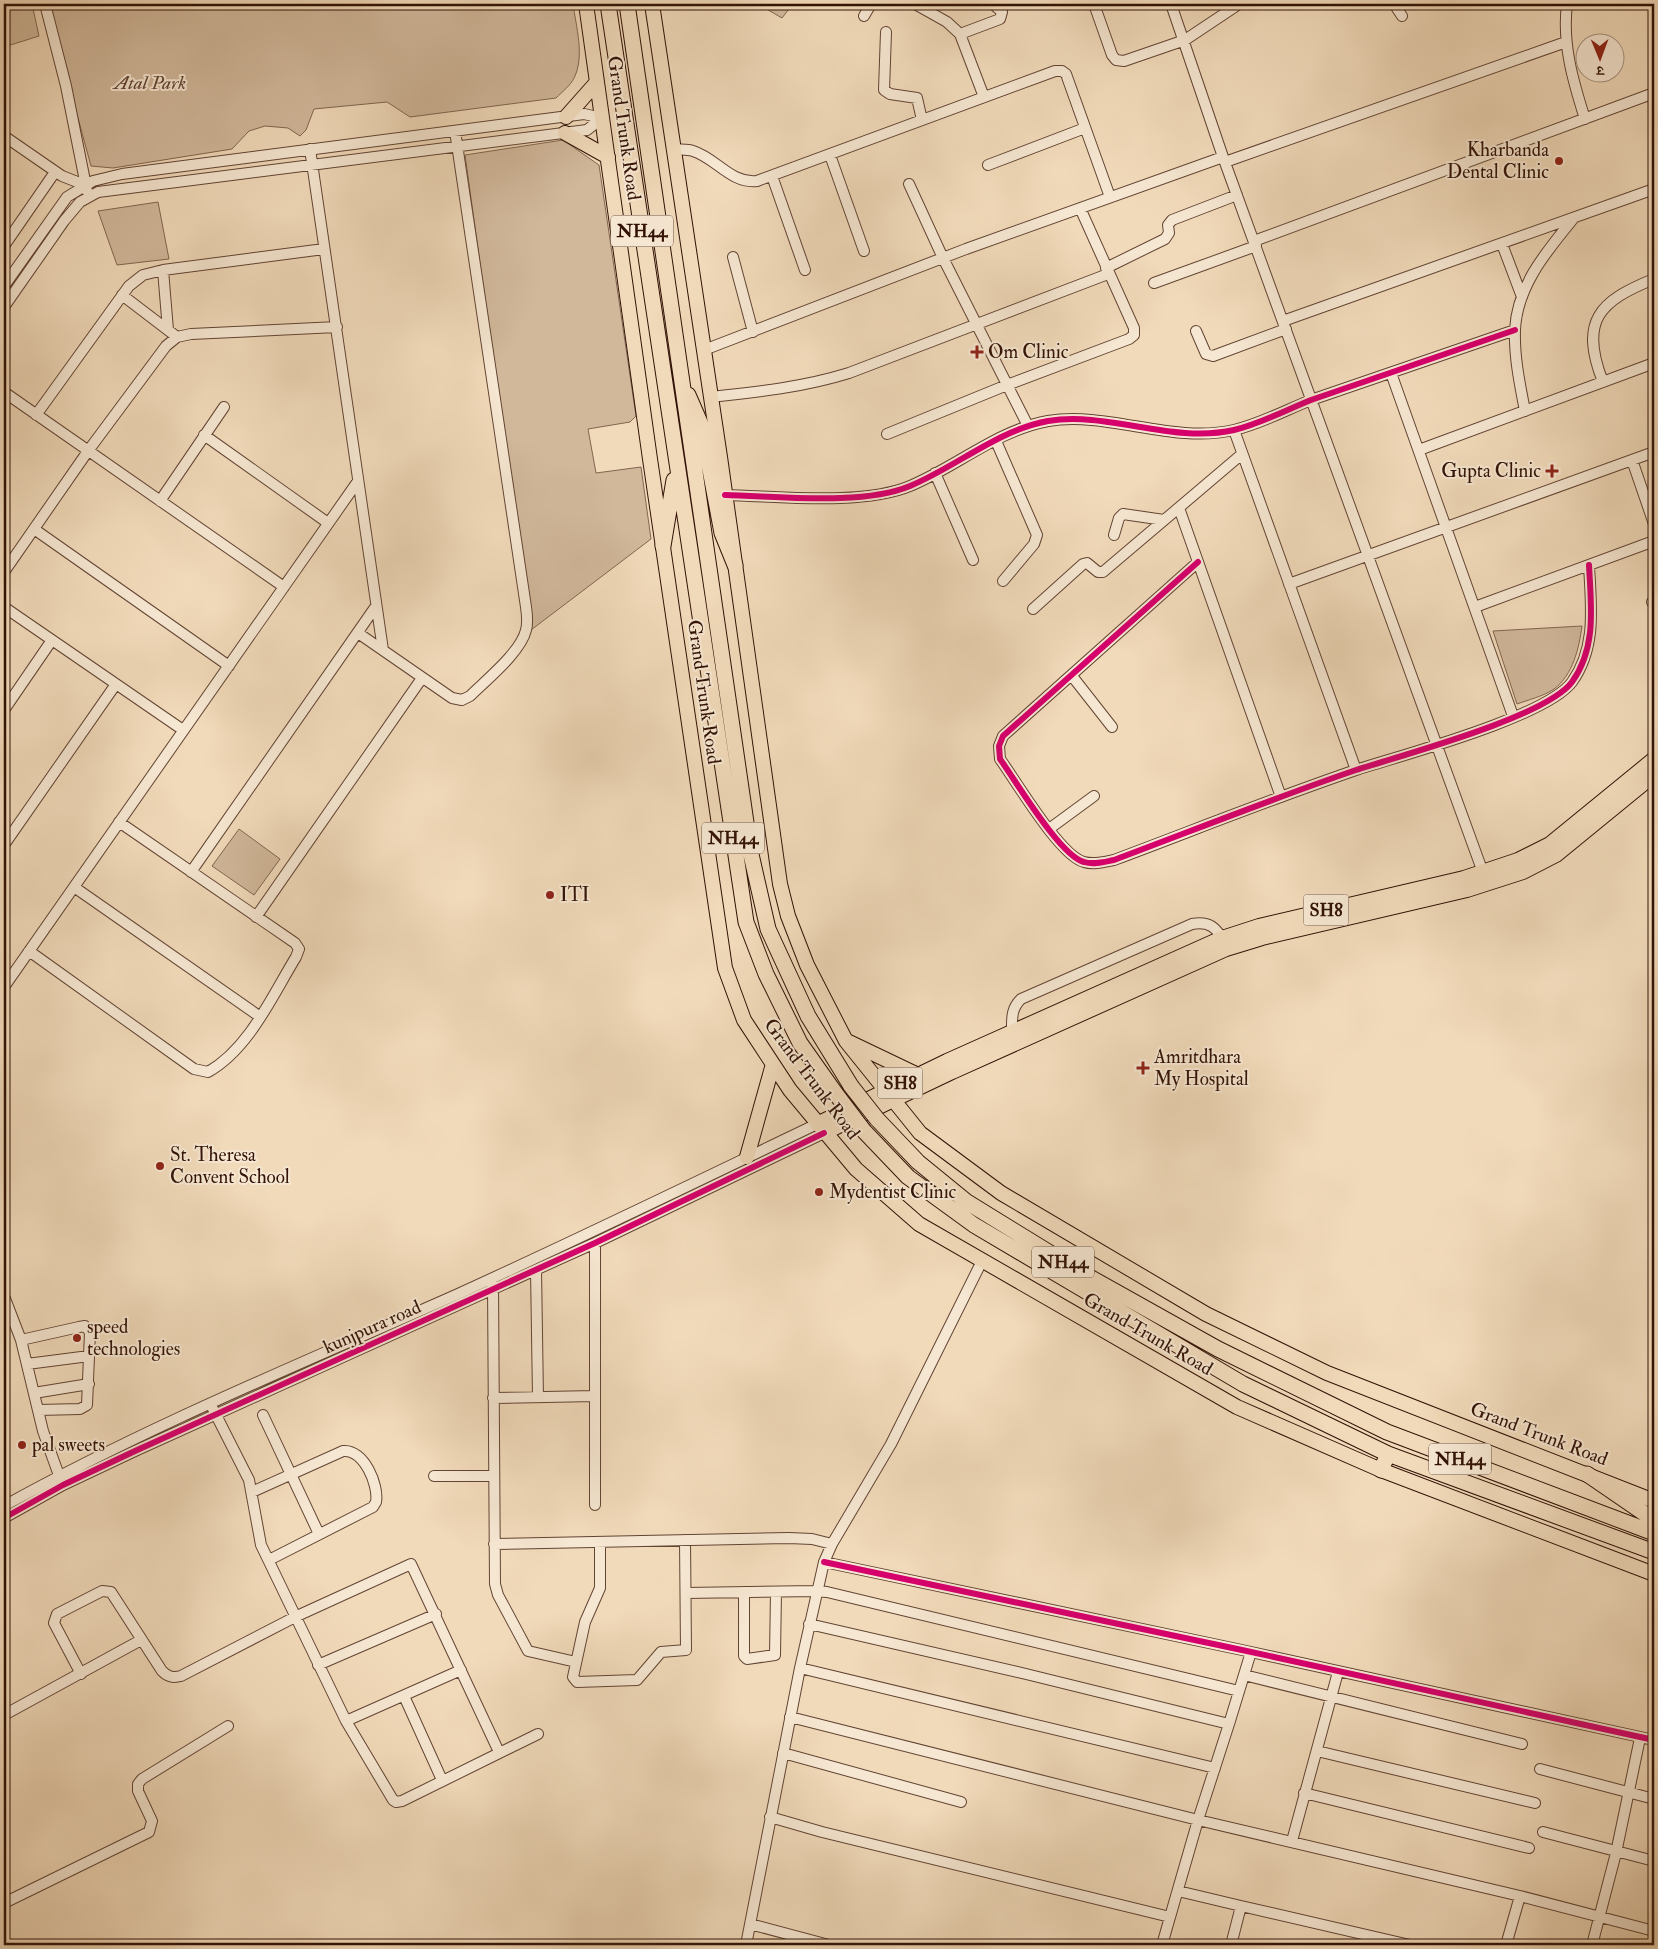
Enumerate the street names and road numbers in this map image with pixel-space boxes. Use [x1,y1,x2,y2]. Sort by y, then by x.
street label: Grand Trunk Road [602,54,646,202]
road number: NH44 [611,216,673,247]
street label: Grand Trunk Road [682,618,726,766]
road number: NH44 [702,822,764,854]
road number: SH8 [1304,894,1348,926]
street label: Grand Trunk Road [759,1014,866,1145]
road number: SH8 [878,1068,922,1098]
road number: NH44 [1032,1246,1094,1278]
street label: Grand Trunk Road [1079,1287,1218,1381]
street label: kunjpura road [319,1295,426,1360]
street label: Grand Trunk Road [1467,1397,1612,1472]
road number: NH44 [1429,1444,1491,1475]

